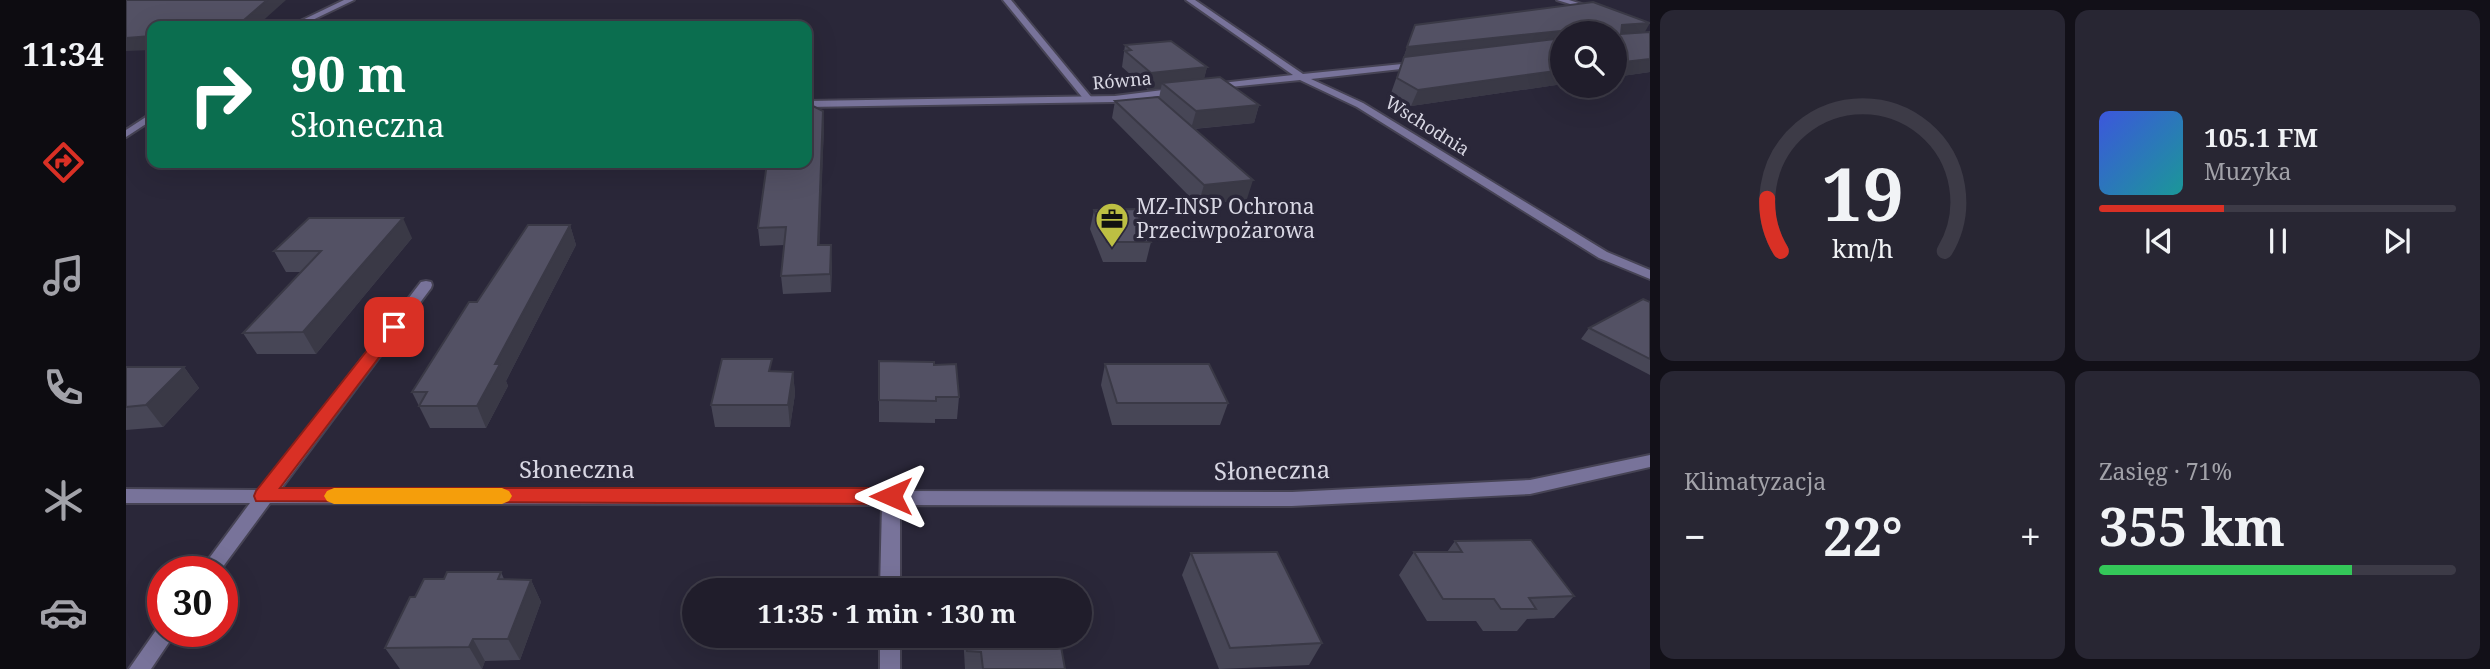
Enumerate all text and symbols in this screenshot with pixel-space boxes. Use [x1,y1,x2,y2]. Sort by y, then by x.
map controls [1550,21,1627,98]
button: search [1550,21,1627,98]
text: 11:34 [22,32,104,75]
text: 90 m [290,40,406,106]
icon: right [175,49,266,140]
street label: Równa [1091,65,1153,95]
street label: Wschodnia [1381,90,1474,161]
text: Słoneczna [290,103,445,146]
text: 105.1 FM [2204,119,2318,155]
icon: directions [39,138,88,187]
text: 19 [1821,144,1904,243]
text: Muzyka [2204,155,2291,187]
place label: MZ-INSP Ochrona Przeciwpożarowa [1136,192,1315,244]
office icon: MZ-INSP Ochrona Przeciwpożarowa [1093,200,1131,249]
icon: previous [2140,222,2178,260]
icon: pause [2259,222,2297,260]
icon: next [2378,222,2416,260]
text: km/h [1832,231,1893,265]
icon: music [39,251,88,300]
pin [364,297,424,357]
icon: arrive [375,308,413,346]
icon: phone [39,363,88,412]
street label: Słoneczna [519,452,635,485]
street label: Słoneczna [1214,452,1330,487]
text: Zasięg · 71% [2099,455,2232,487]
position arrow [854,459,928,533]
text: Klimatyzacja [1684,465,1826,497]
icon: climate [39,476,88,525]
text: 355 km [2099,490,2285,561]
text: 22° [1823,500,1903,571]
text: − [1684,510,1706,562]
text: + [2020,510,2041,562]
speed limit sign: 30 [147,556,238,647]
icon: car [39,588,88,637]
text: 11:35 · 1 min · 130 m [757,595,1017,631]

